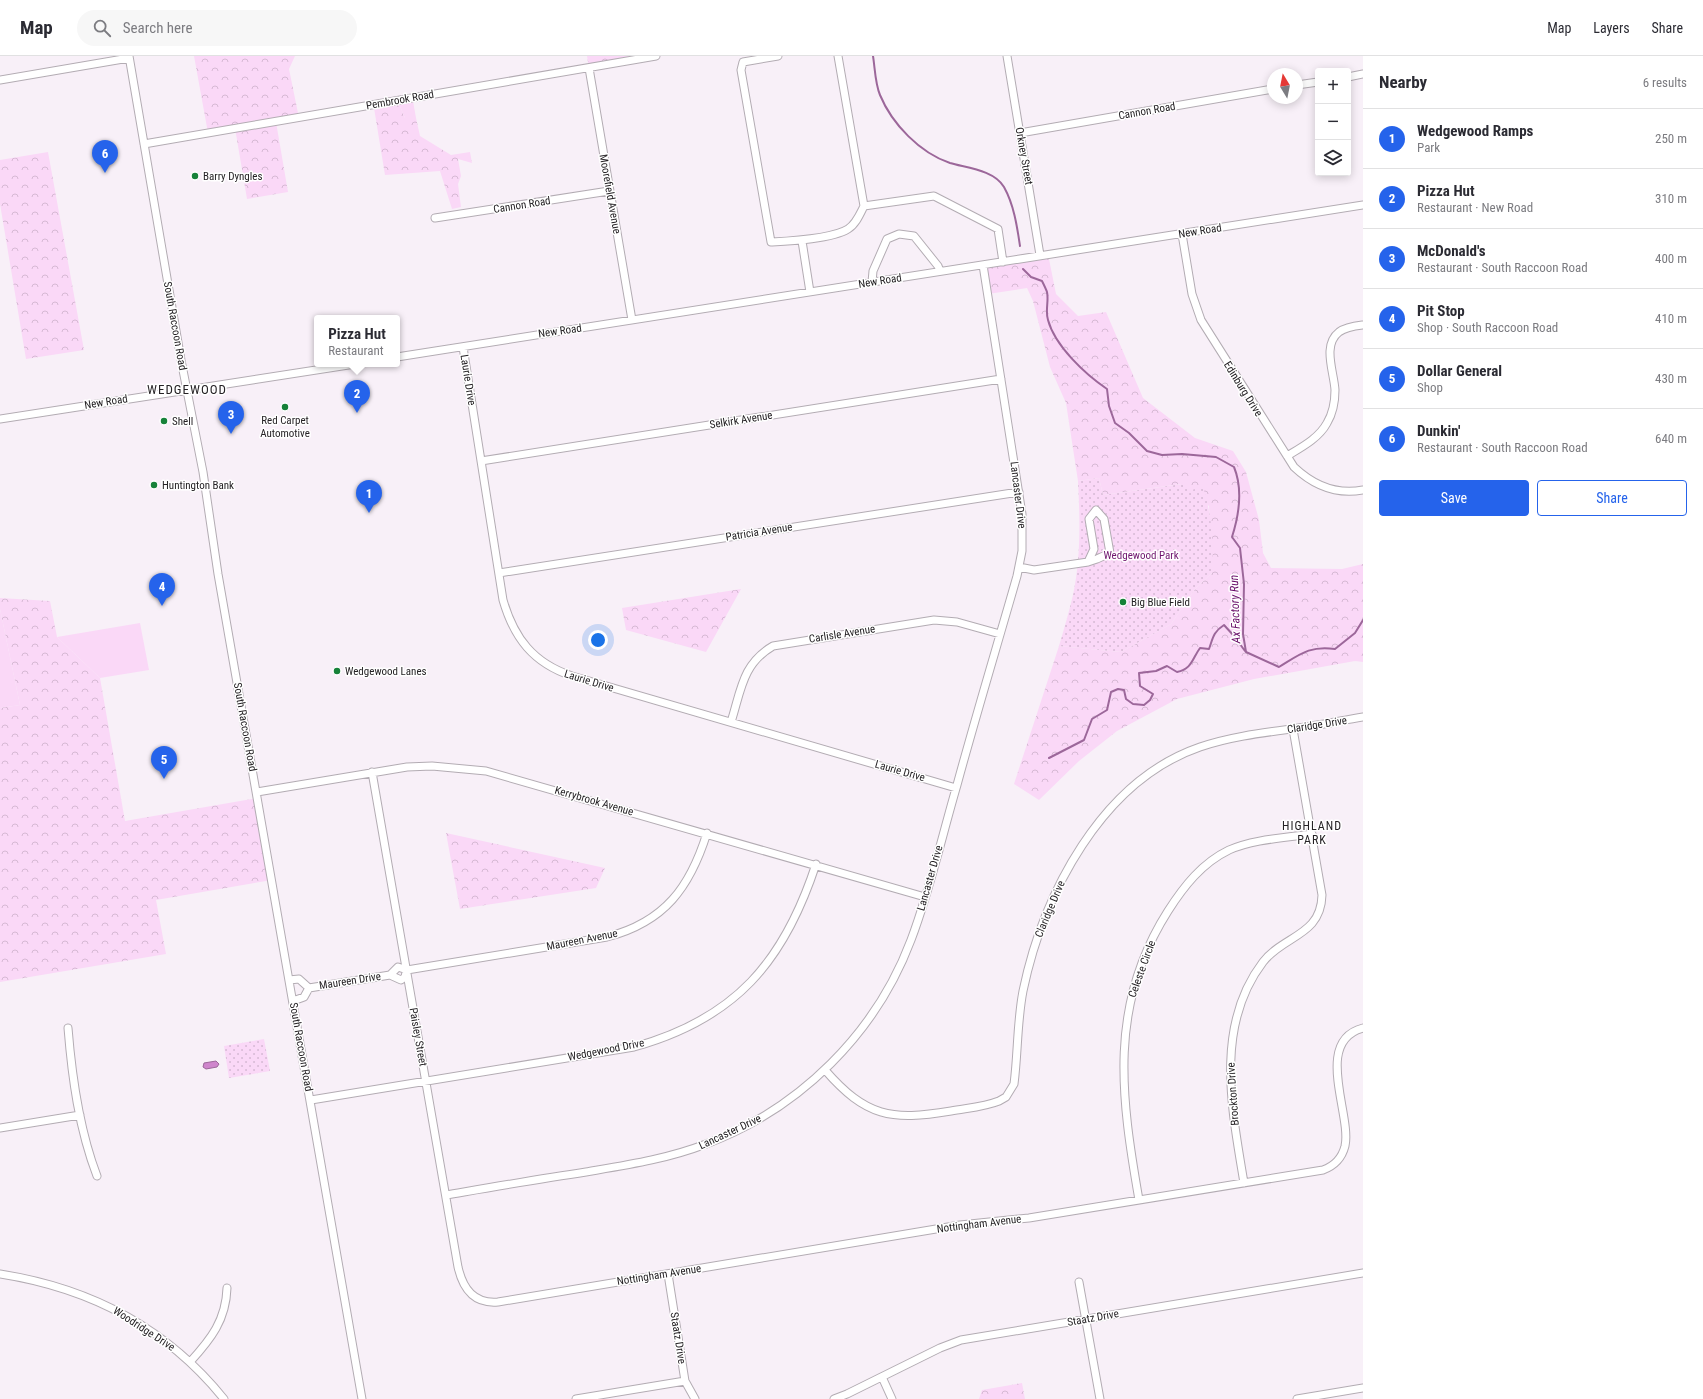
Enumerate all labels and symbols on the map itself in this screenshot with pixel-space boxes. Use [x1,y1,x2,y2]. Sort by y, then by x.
north arrow [1267,68,1303,104]
street label: Pembrook Road [365,88,435,112]
street label: Cannon Road [1117,100,1177,122]
street label: Orkney Street [1013,126,1035,186]
pin: 6 [92,140,118,173]
street label: Moorefield Avenue [597,153,623,235]
place label: Barry Dyngles [203,170,263,183]
marker: Barry Dyngles [190,171,200,181]
street label: Cannon Road [493,194,551,216]
street label: New Road [1177,221,1223,241]
street label: New Road [857,271,903,291]
street label: South Raccoon Road [161,281,189,371]
street label: New Road [537,322,583,340]
street label: Laurie Drive [458,354,478,406]
street label: Edinburg Drive [1221,359,1265,419]
pin: 2 [344,380,370,413]
district label: WEDGEWOOD [147,382,227,397]
street label: New Road [83,392,129,412]
pin: 3 [218,401,244,434]
marker: Red Carpet Automotive [280,402,290,412]
street label: Selkirk Avenue [709,409,773,431]
place label: Red Carpet Automotive [260,414,310,440]
place label: Shell [172,415,193,428]
marker: Shell [159,416,169,426]
street label: Lancaster Drive [1007,461,1029,529]
place label: Huntington Bank [162,479,234,492]
marker: Huntington Bank [149,480,159,490]
pin: 1 [356,480,382,513]
street label: Patricia Avenue [725,520,793,544]
park label: Wedgewood Park [1103,549,1179,562]
pin: 4 [149,573,175,606]
water label: Ax Factory Run [1227,574,1243,645]
place label: Big Blue Field [1131,596,1190,609]
marker: Big Blue Field [1118,597,1128,607]
street label: Carlisle Avenue [808,622,876,646]
your location [588,630,608,650]
place label: Wedgewood Lanes [345,665,427,678]
marker: Wedgewood Lanes [332,666,342,676]
street label: Laurie Drive [563,667,615,695]
street label: South Raccoon Road [231,682,259,772]
street label: Claridge Drive [1286,714,1348,736]
pin: 5 [151,746,177,779]
street label: Laurie Drive [874,758,926,784]
street label: Kerrybrook Avenue [553,784,635,818]
district label: HIGHLAND PARK [1282,819,1342,847]
street label: Lancaster Drive [914,844,946,912]
street label: Claridge Drive [1032,879,1068,939]
street label: Maureen Avenue [545,927,619,953]
street label: Celeste Circle [1126,939,1158,999]
street label: Maureen Drive [318,970,382,992]
street label: South Raccoon Road [287,1002,315,1092]
street label: Paisley Street [406,1007,430,1067]
street label: Wedgewood Drive [567,1036,645,1064]
street label: Brockton Drive [1224,1062,1242,1126]
street label: Lancaster Drive [697,1112,763,1152]
street label: Nottingham Avenue [936,1212,1022,1236]
street label: Nottingham Avenue [616,1262,702,1288]
street label: Woodridge Drive [111,1304,177,1354]
street label: Staatz Drive [1066,1307,1120,1329]
street label: Staatz Drive [668,1311,688,1365]

